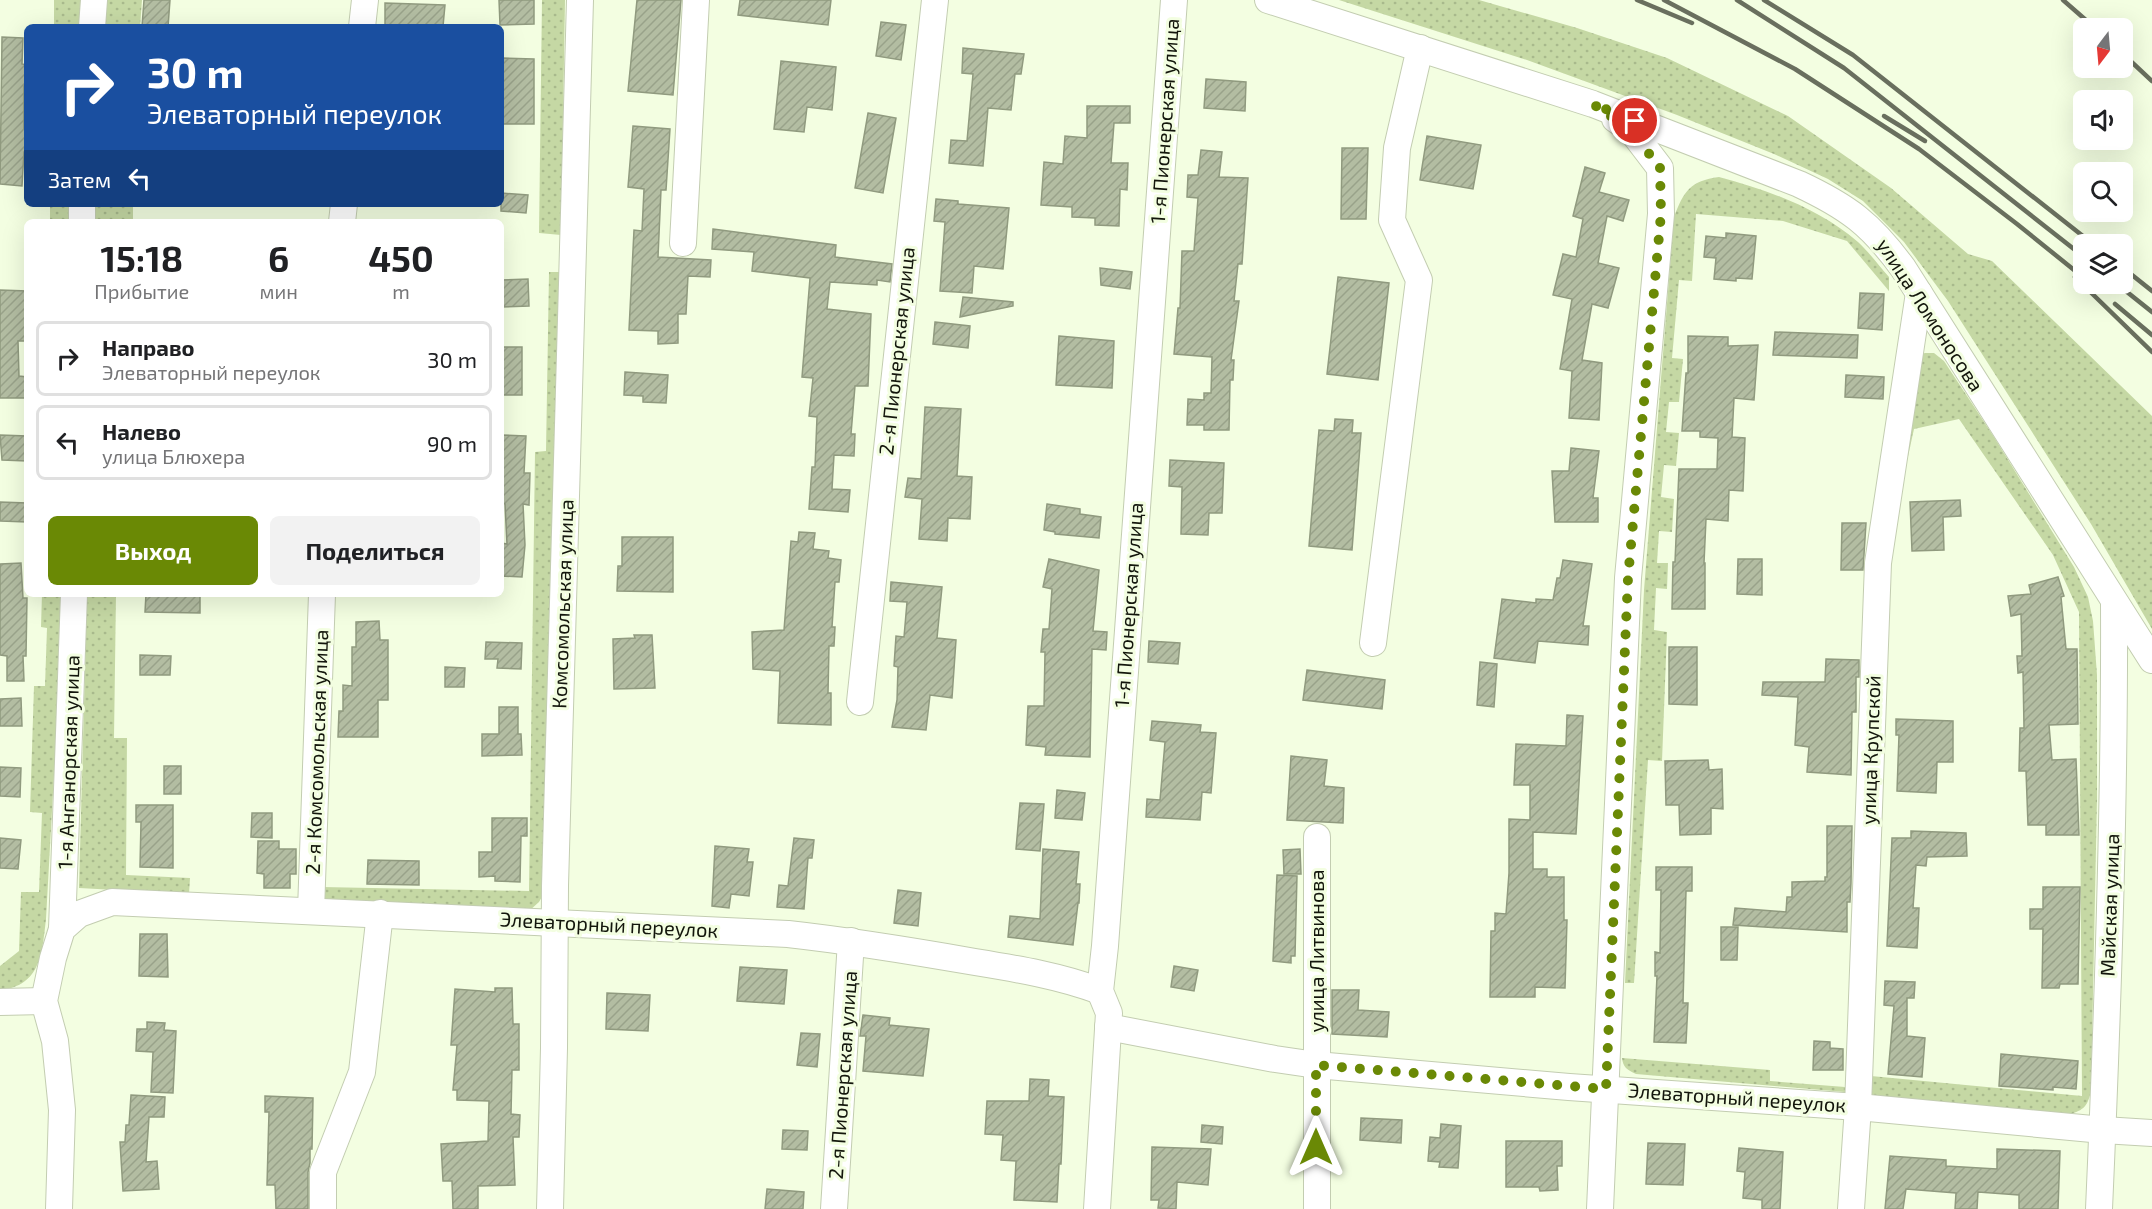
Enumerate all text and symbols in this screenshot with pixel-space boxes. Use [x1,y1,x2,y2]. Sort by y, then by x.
street label: 1-я Пионерская улица [1145,17,1184,224]
north arrow [2073,18,2133,78]
map controls [2073,18,2133,294]
text: 30 m [147,46,243,96]
icon: right [48,48,126,126]
button: sound [2073,90,2133,150]
pin [1609,95,1660,146]
text: Элеваторный переулок [147,97,442,129]
icon: arrive [1618,104,1651,137]
icon: left [123,162,156,195]
button: search [2073,162,2133,222]
text: Затем [48,166,111,192]
street label: улица Ломоносова [1872,234,1989,396]
button: layers [2073,234,2133,294]
text: 15:18 [100,236,183,279]
text: 6 [268,236,289,279]
text: 450 [368,236,434,279]
street label: 2-я Пионерская улица [873,246,920,456]
text: Прибытие [94,279,189,303]
text: мин [260,279,298,303]
text: m [392,279,410,303]
text: Направо [102,334,195,360]
icon: right [51,342,84,375]
text: 30 m [427,346,477,372]
text: Элеваторный переулок [102,360,321,384]
text: Налево [102,418,181,444]
icon: left [51,426,84,459]
text: 90 m [427,430,477,456]
text: улица Блюхера [102,444,245,468]
street label: Комсомольская улица [546,499,579,709]
street label: 1-я Пионерская улица [1109,501,1148,708]
button: Выход [48,516,258,585]
button: Поделиться [270,516,480,585]
street label: 2-я Комсомольская улица [300,629,333,875]
street label: 1-я Анганорская улица [52,655,85,869]
street label: улица Крупской [1855,675,1886,825]
street label: Майская улица [2095,833,2124,977]
street label: улица Литвинова [1304,870,1329,1032]
street label: Элеваторный переулок [499,906,719,943]
street label: 2-я Пионерская улица [823,970,862,1180]
street label: Элеваторный переулок [1627,1077,1847,1118]
position arrow [1284,1115,1348,1179]

